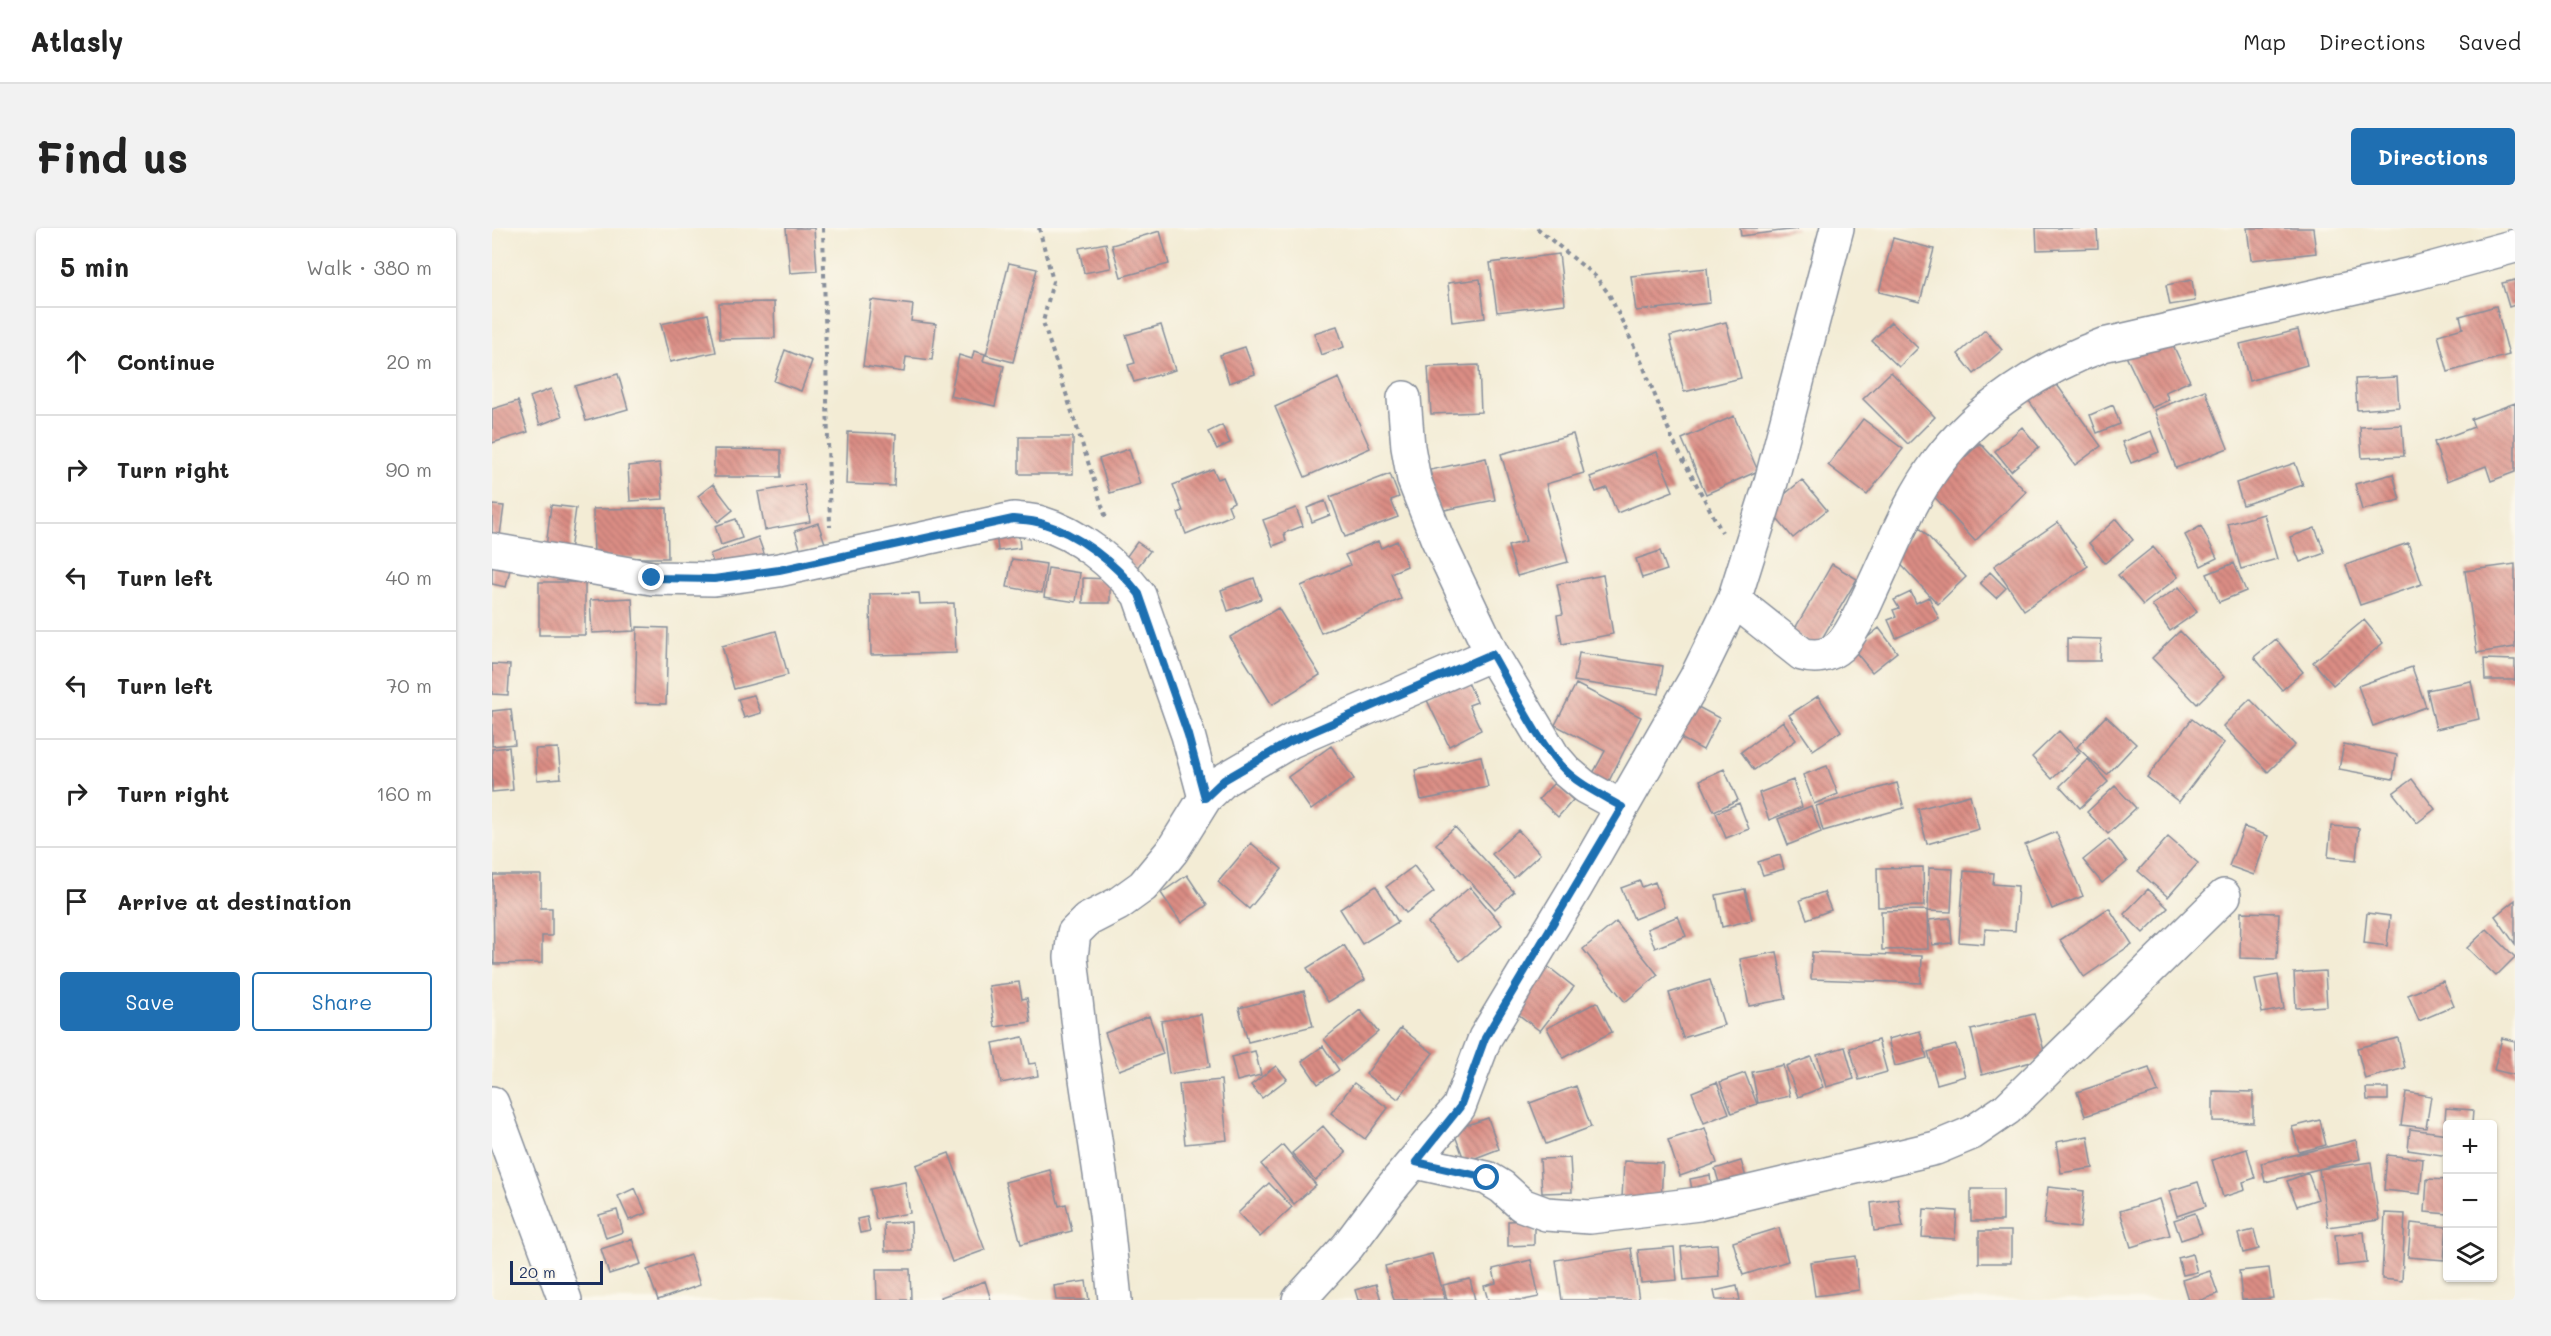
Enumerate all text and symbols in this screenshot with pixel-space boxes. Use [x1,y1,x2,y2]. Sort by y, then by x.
text: Atlasly [30,23,124,59]
text: Map [2243,28,2286,55]
text: Directions [2319,28,2426,55]
text: Saved [2459,28,2521,55]
button: Directions [2351,128,2515,185]
text: Find us [36,129,188,184]
text: 5 min [60,250,129,284]
text: Walk · 380 m [306,254,432,280]
icon: ahead [60,345,93,378]
text: Continue [117,347,215,376]
text: 20 m [386,348,432,374]
icon: right [60,453,93,486]
text: Turn right [117,455,229,484]
text: 90 m [386,456,432,482]
icon: left [60,561,93,594]
text: Turn left [117,563,213,592]
text: 40 m [386,564,432,590]
route end [638,564,664,590]
icon: left [60,669,93,702]
text: Turn left [117,671,213,700]
text: 70 m [386,672,432,698]
icon: right [60,777,93,810]
text: Turn right [117,779,229,808]
text: 160 m [376,780,432,806]
icon: arrive [60,885,93,918]
text: Arrive at destination [117,887,352,916]
button: Save [60,972,240,1031]
button: Share [252,972,432,1031]
map controls [2443,1120,2497,1282]
button: + [2443,1120,2497,1174]
route start [1473,1164,1499,1190]
button: − [2443,1174,2497,1228]
button: layers [2443,1228,2497,1282]
scale bar [510,1258,603,1286]
text: 20 m [519,1261,556,1282]

